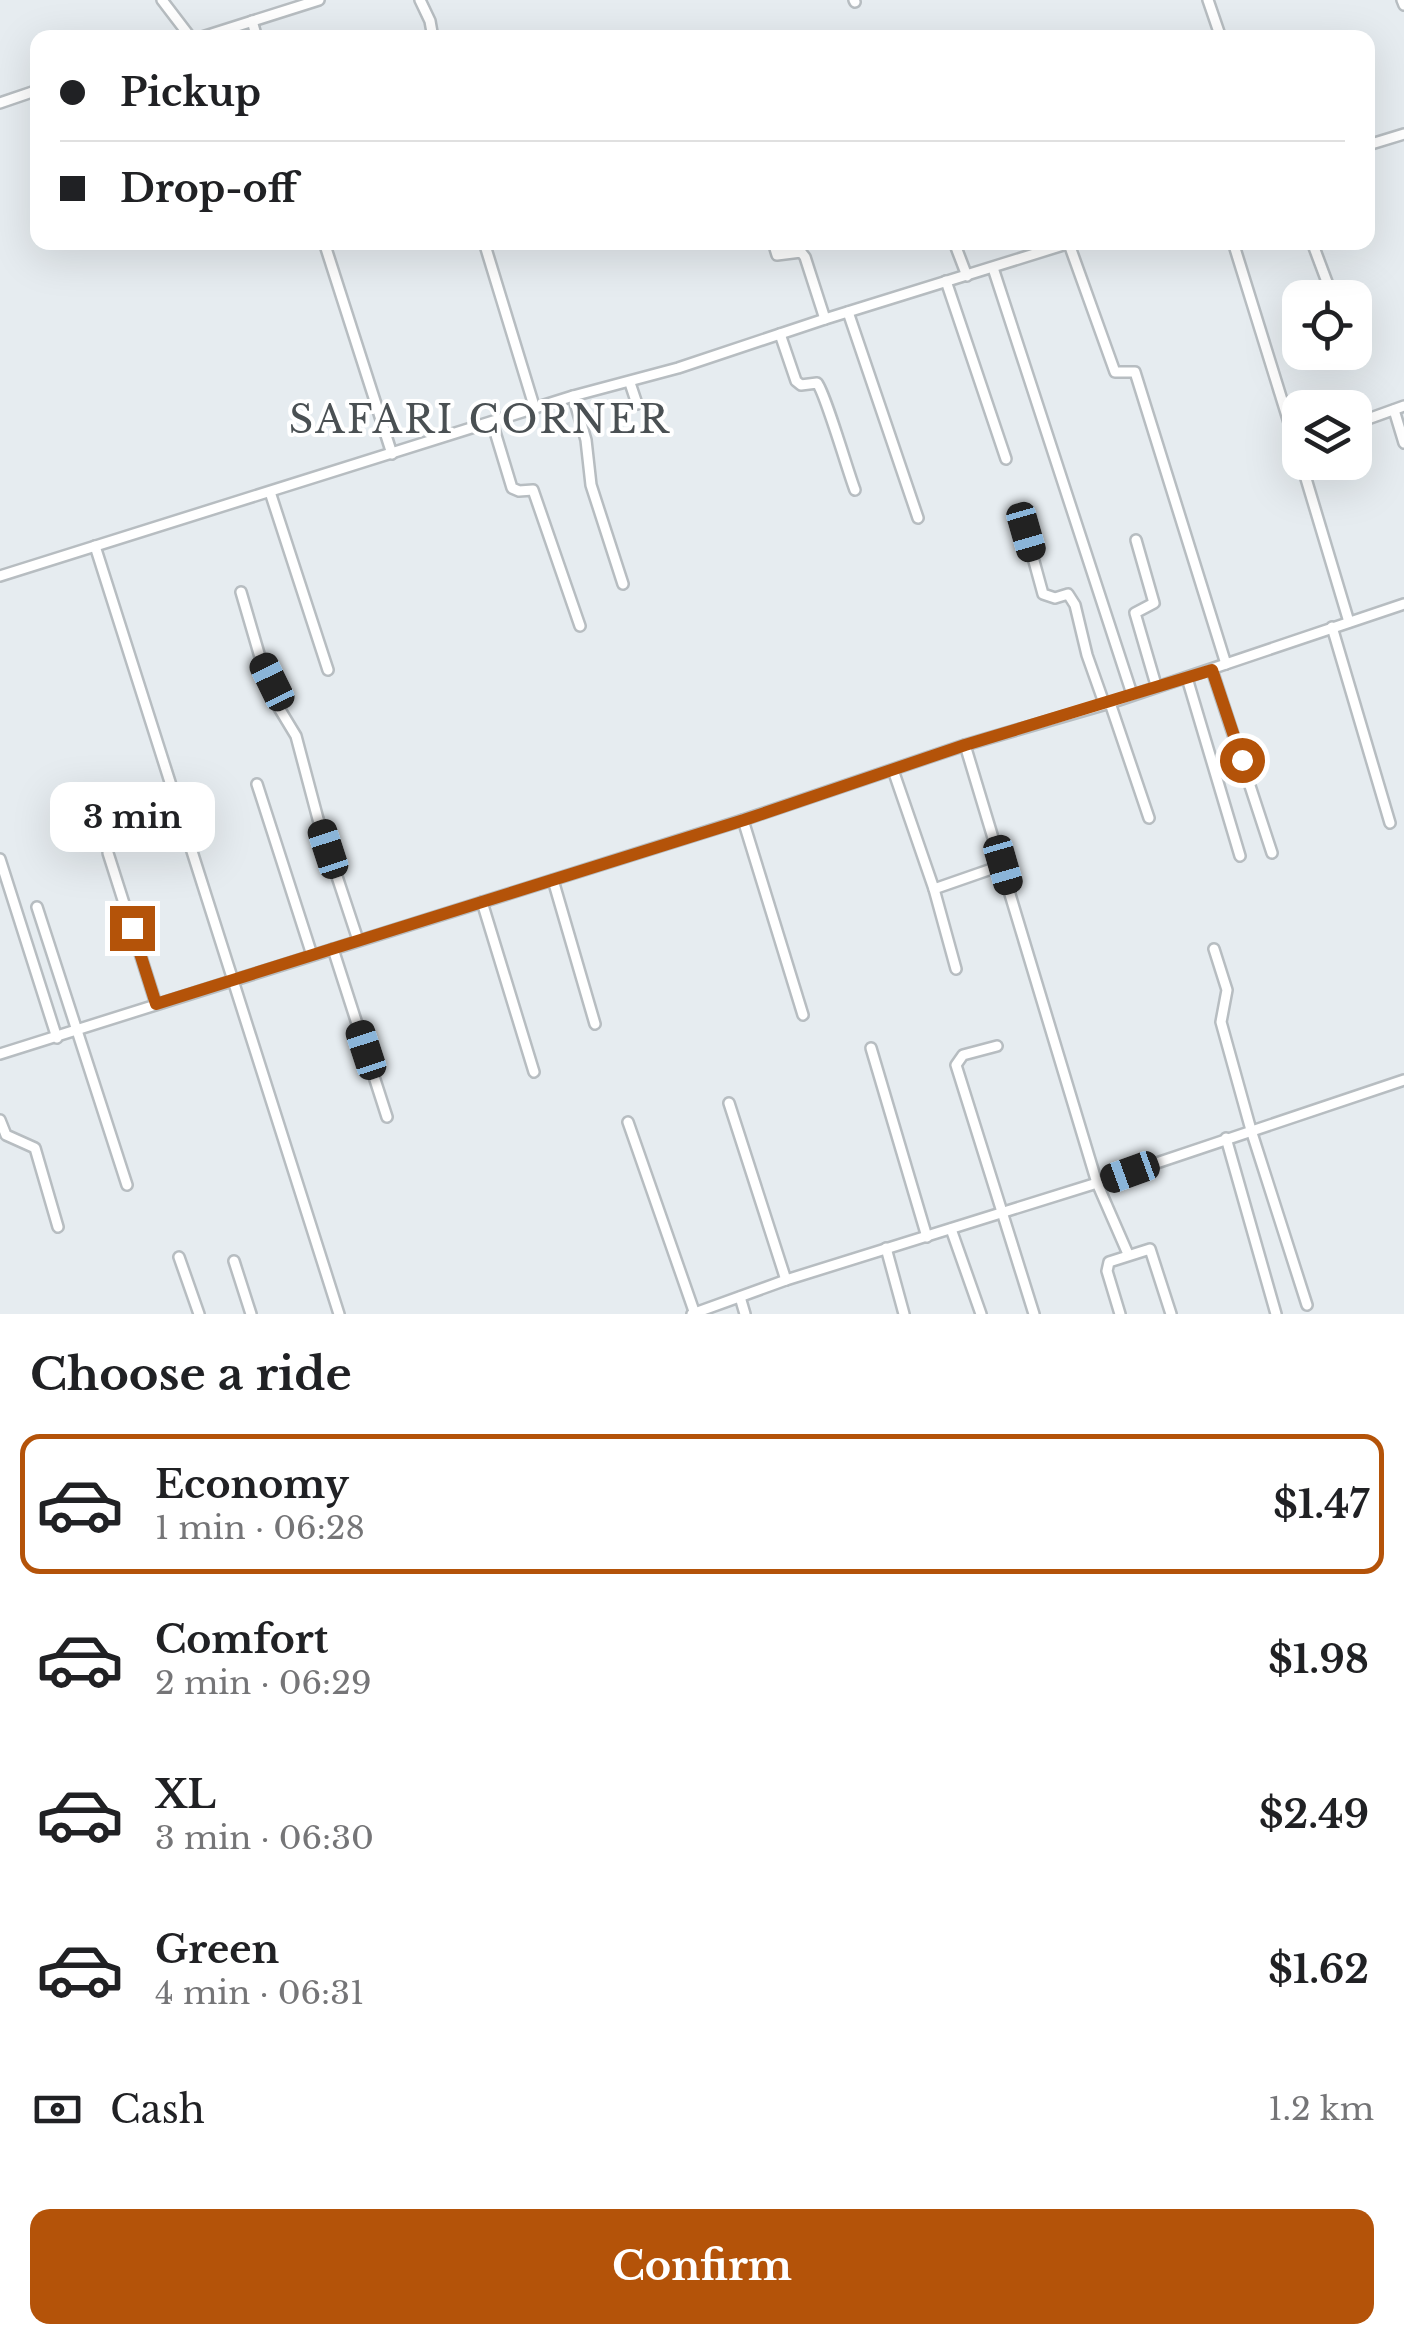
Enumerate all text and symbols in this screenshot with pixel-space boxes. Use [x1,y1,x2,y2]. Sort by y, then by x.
text: Pickup [120,69,261,116]
text: Drop-off [120,165,297,212]
map controls [1282,280,1372,480]
button: locate [1282,280,1372,370]
button: layers [1282,390,1372,480]
district label: SAFARI CORNER [289,396,671,443]
car [1003,499,1049,565]
car [245,648,299,716]
route start [1220,738,1265,783]
callout: 3 min [49,783,214,853]
text: 3 min [83,797,182,837]
car [304,816,352,882]
car [980,832,1026,898]
route end [110,906,155,951]
car [342,1017,390,1083]
car [1097,1148,1163,1196]
text: Choose a ride [30,1346,352,1402]
icon: car [35,1459,125,1549]
text: Economy [155,1461,349,1508]
text: $1.47 [1273,1481,1369,1528]
text: 1 min · 06:28 [155,1508,365,1548]
icon: car [35,1614,125,1704]
text: Comfort [155,1616,328,1663]
text: $1.98 [1268,1636,1369,1683]
text: 2 min · 06:29 [155,1663,372,1703]
icon: car [35,1769,125,1859]
text: XL [155,1771,216,1818]
text: $2.49 [1259,1791,1369,1838]
text: 3 min · 06:30 [155,1818,374,1858]
icon: car [35,1924,125,2014]
text: Green [155,1926,279,1973]
text: $1.62 [1268,1946,1369,1993]
text: 4 min · 06:31 [155,1973,364,2013]
icon: cash [30,2082,85,2137]
text: Cash [110,2086,205,2133]
text: 1.2 km [1268,2089,1374,2129]
button: Confirm [30,2209,1374,2324]

